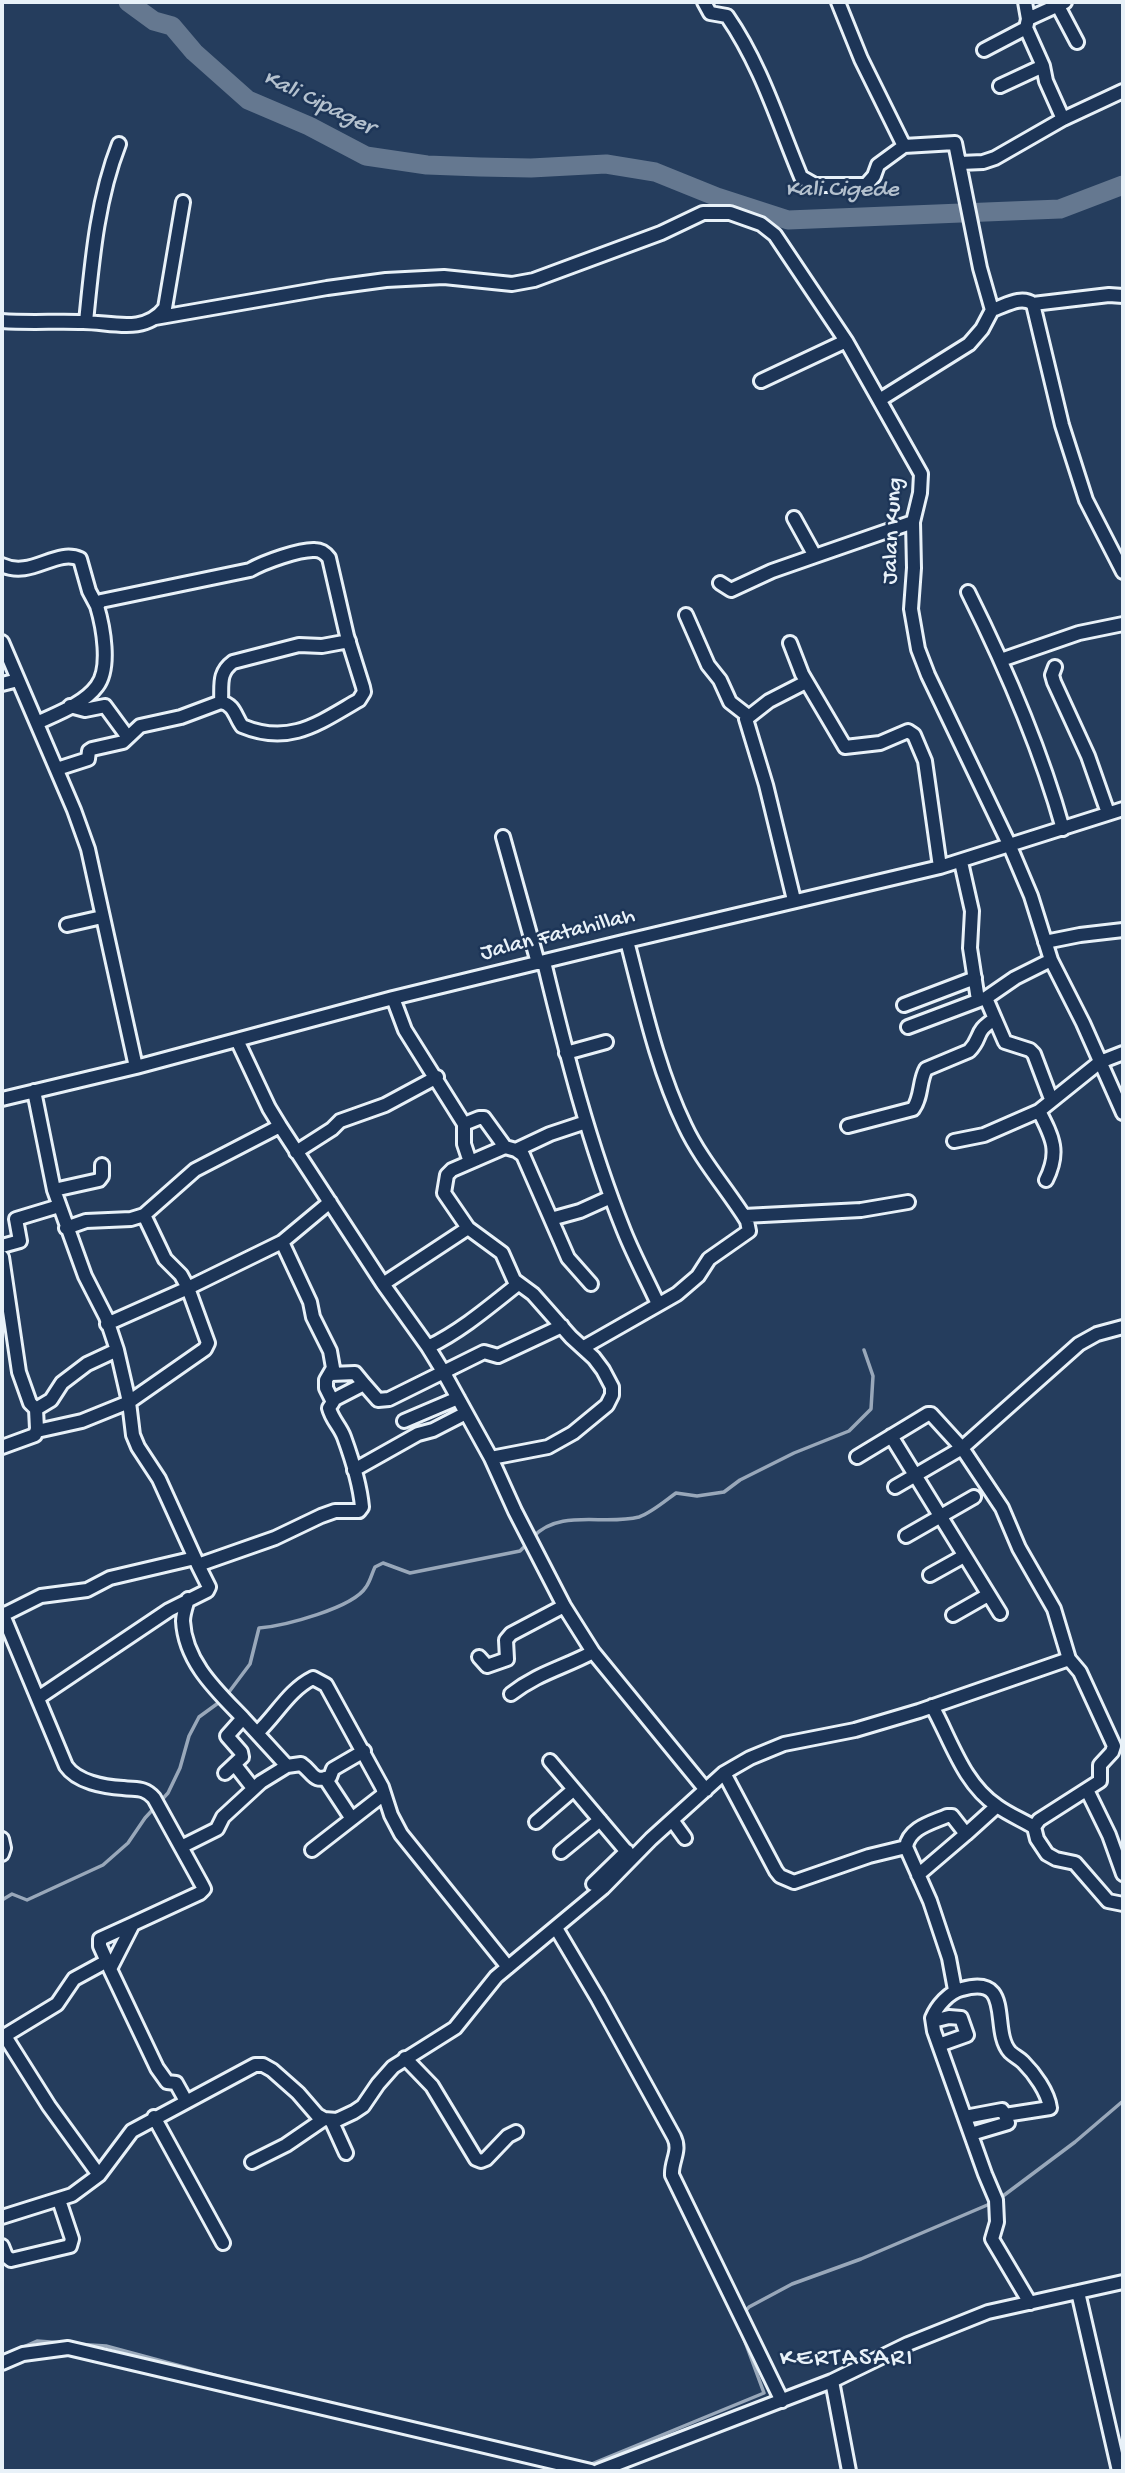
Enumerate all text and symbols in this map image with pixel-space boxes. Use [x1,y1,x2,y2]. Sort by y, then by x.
water label: Kali Cipager [257,65,379,143]
water label: Kali Cigede [785,177,899,205]
street label: Jalan Kung [877,477,911,585]
street label: Jalan Fatahillah [478,903,638,969]
district label: KERTASARI [781,2344,913,2376]

